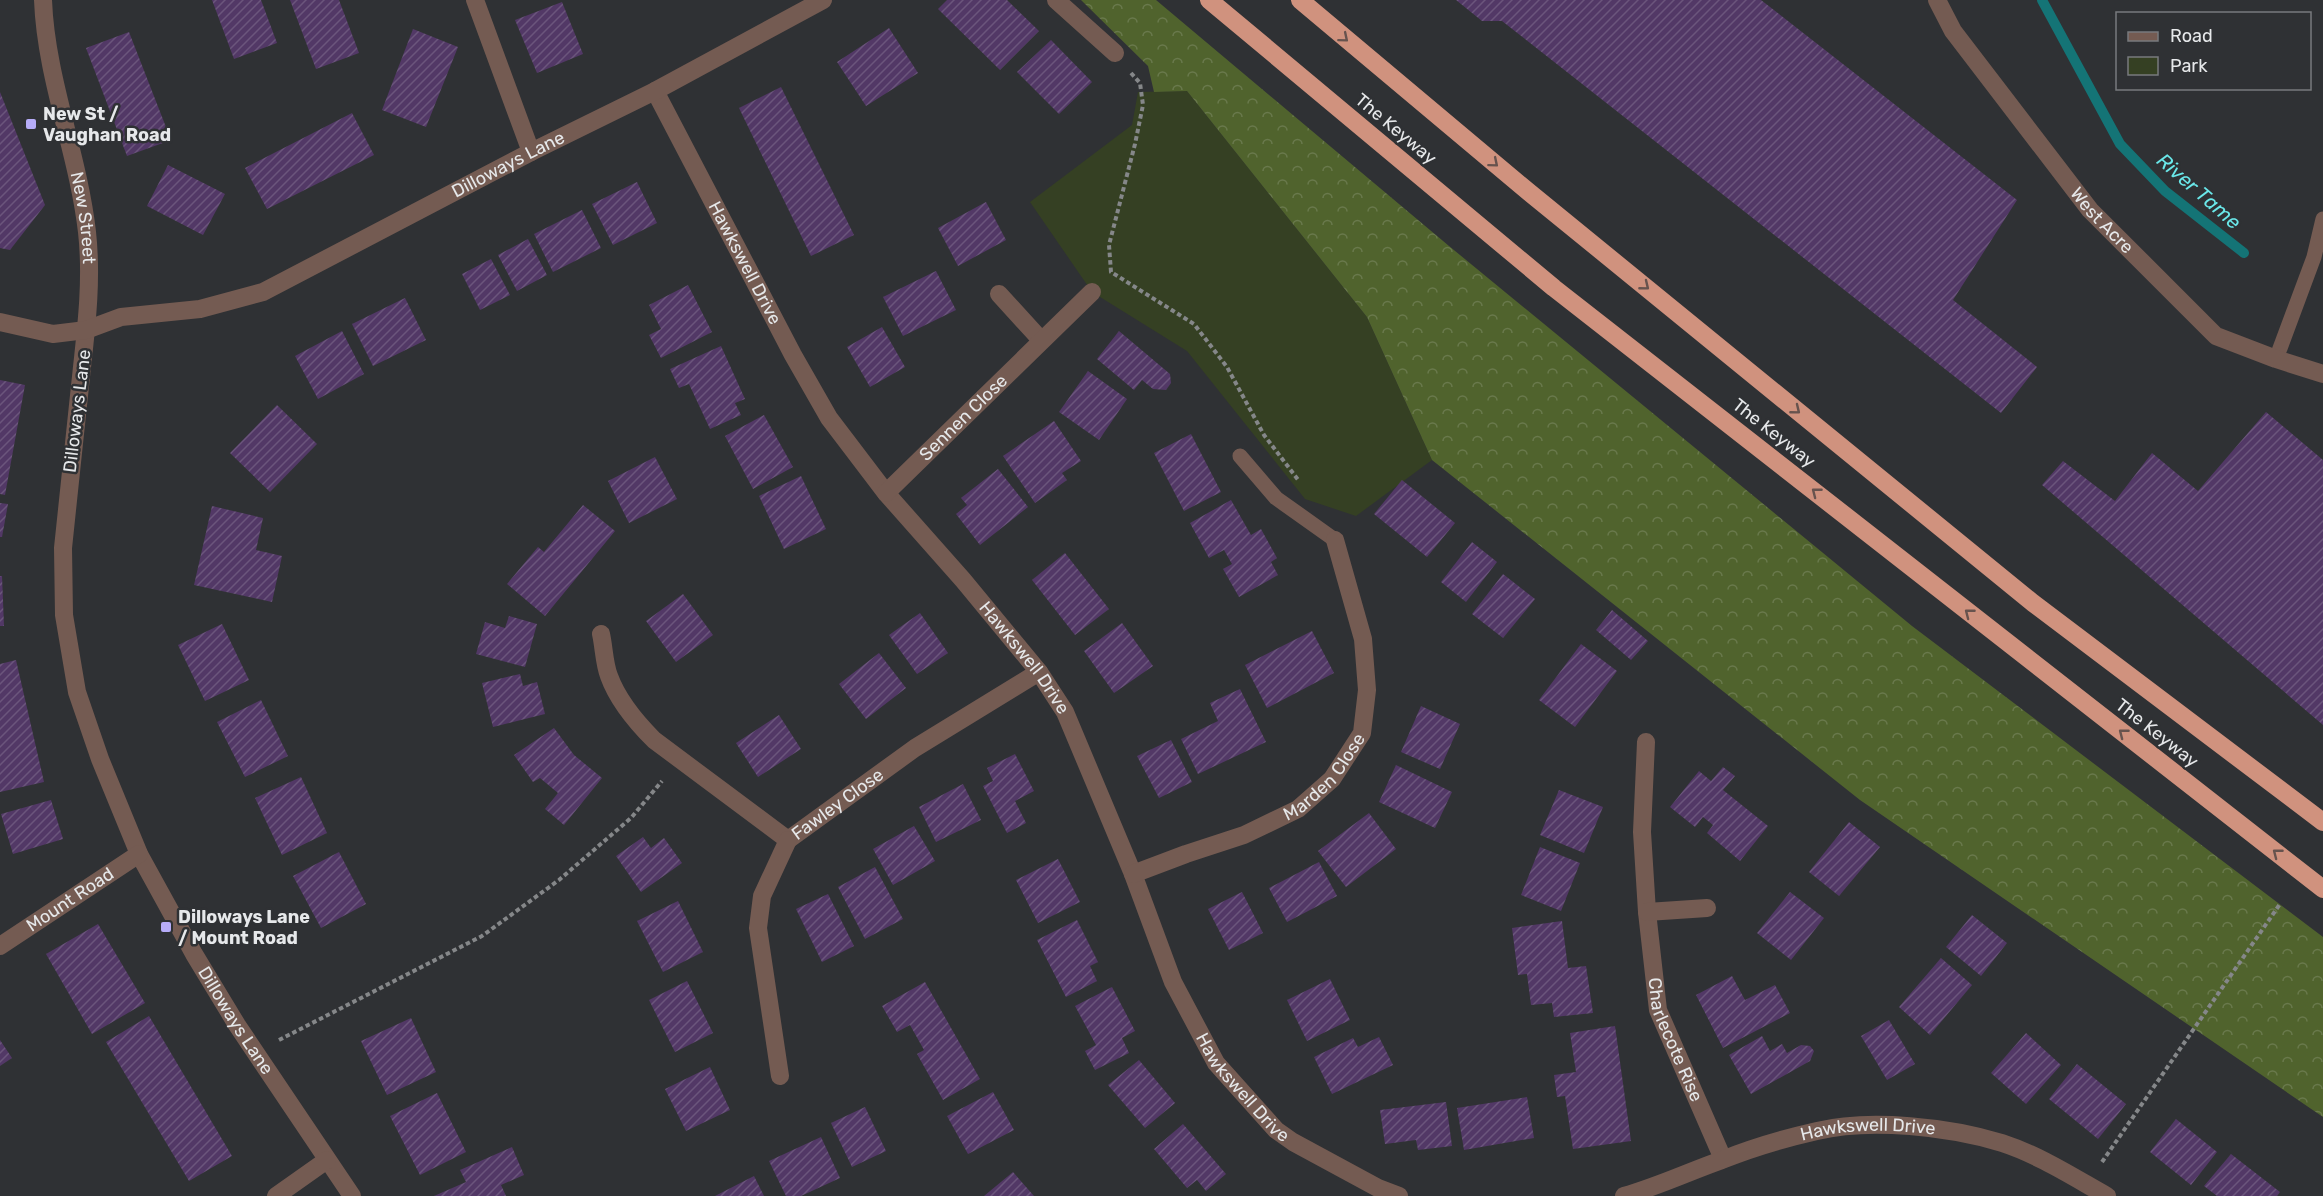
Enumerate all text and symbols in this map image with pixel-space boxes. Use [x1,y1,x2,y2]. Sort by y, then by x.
legend [2116,12,2311,90]
text: Road [2170,25,2213,47]
one-way arrow [1338,30,1349,41]
text: Park [2170,55,2208,77]
street label: The Keyway [1351,89,1441,169]
place label: New St / Vaughan Road [43,103,171,146]
marker: New St / Vaughan Road [24,117,38,131]
street label: Dilloways Lane [448,126,568,202]
water label: River Tame [2152,148,2246,234]
one-way arrow [1487,156,1498,167]
street label: New Street [66,170,100,264]
street label: West Acre [2066,183,2138,258]
street label: Hawkswell Drive [704,198,786,328]
one-way arrow [1638,279,1649,290]
street label: Dilloways Lane [59,348,95,474]
street label: Sennen Close [915,370,1012,465]
street label: The Keyway [1728,394,1820,472]
one-way arrow [1789,402,1800,413]
one-way arrow [1812,489,1823,500]
street label: Hawkswell Drive [974,597,1074,718]
one-way arrow [1965,609,1976,620]
street label: The Keyway [2111,694,2203,772]
street label: Marden Close [1280,729,1370,825]
one-way arrow [2119,729,2130,740]
street label: Fawley Close [787,763,888,845]
one-way arrow [2272,850,2283,861]
street label: Mount Road [22,863,118,937]
place label: Dilloways Lane / Mount Road [178,906,310,949]
marker: Dilloways Lane / Mount Road [159,920,173,934]
street label: Dilloways Lane [193,962,278,1079]
street label: Charlecote Rise [1643,976,1708,1105]
street label: Hawkswell Drive [1191,1029,1294,1147]
street label: Hawkswell Drive [1798,1114,1937,1146]

